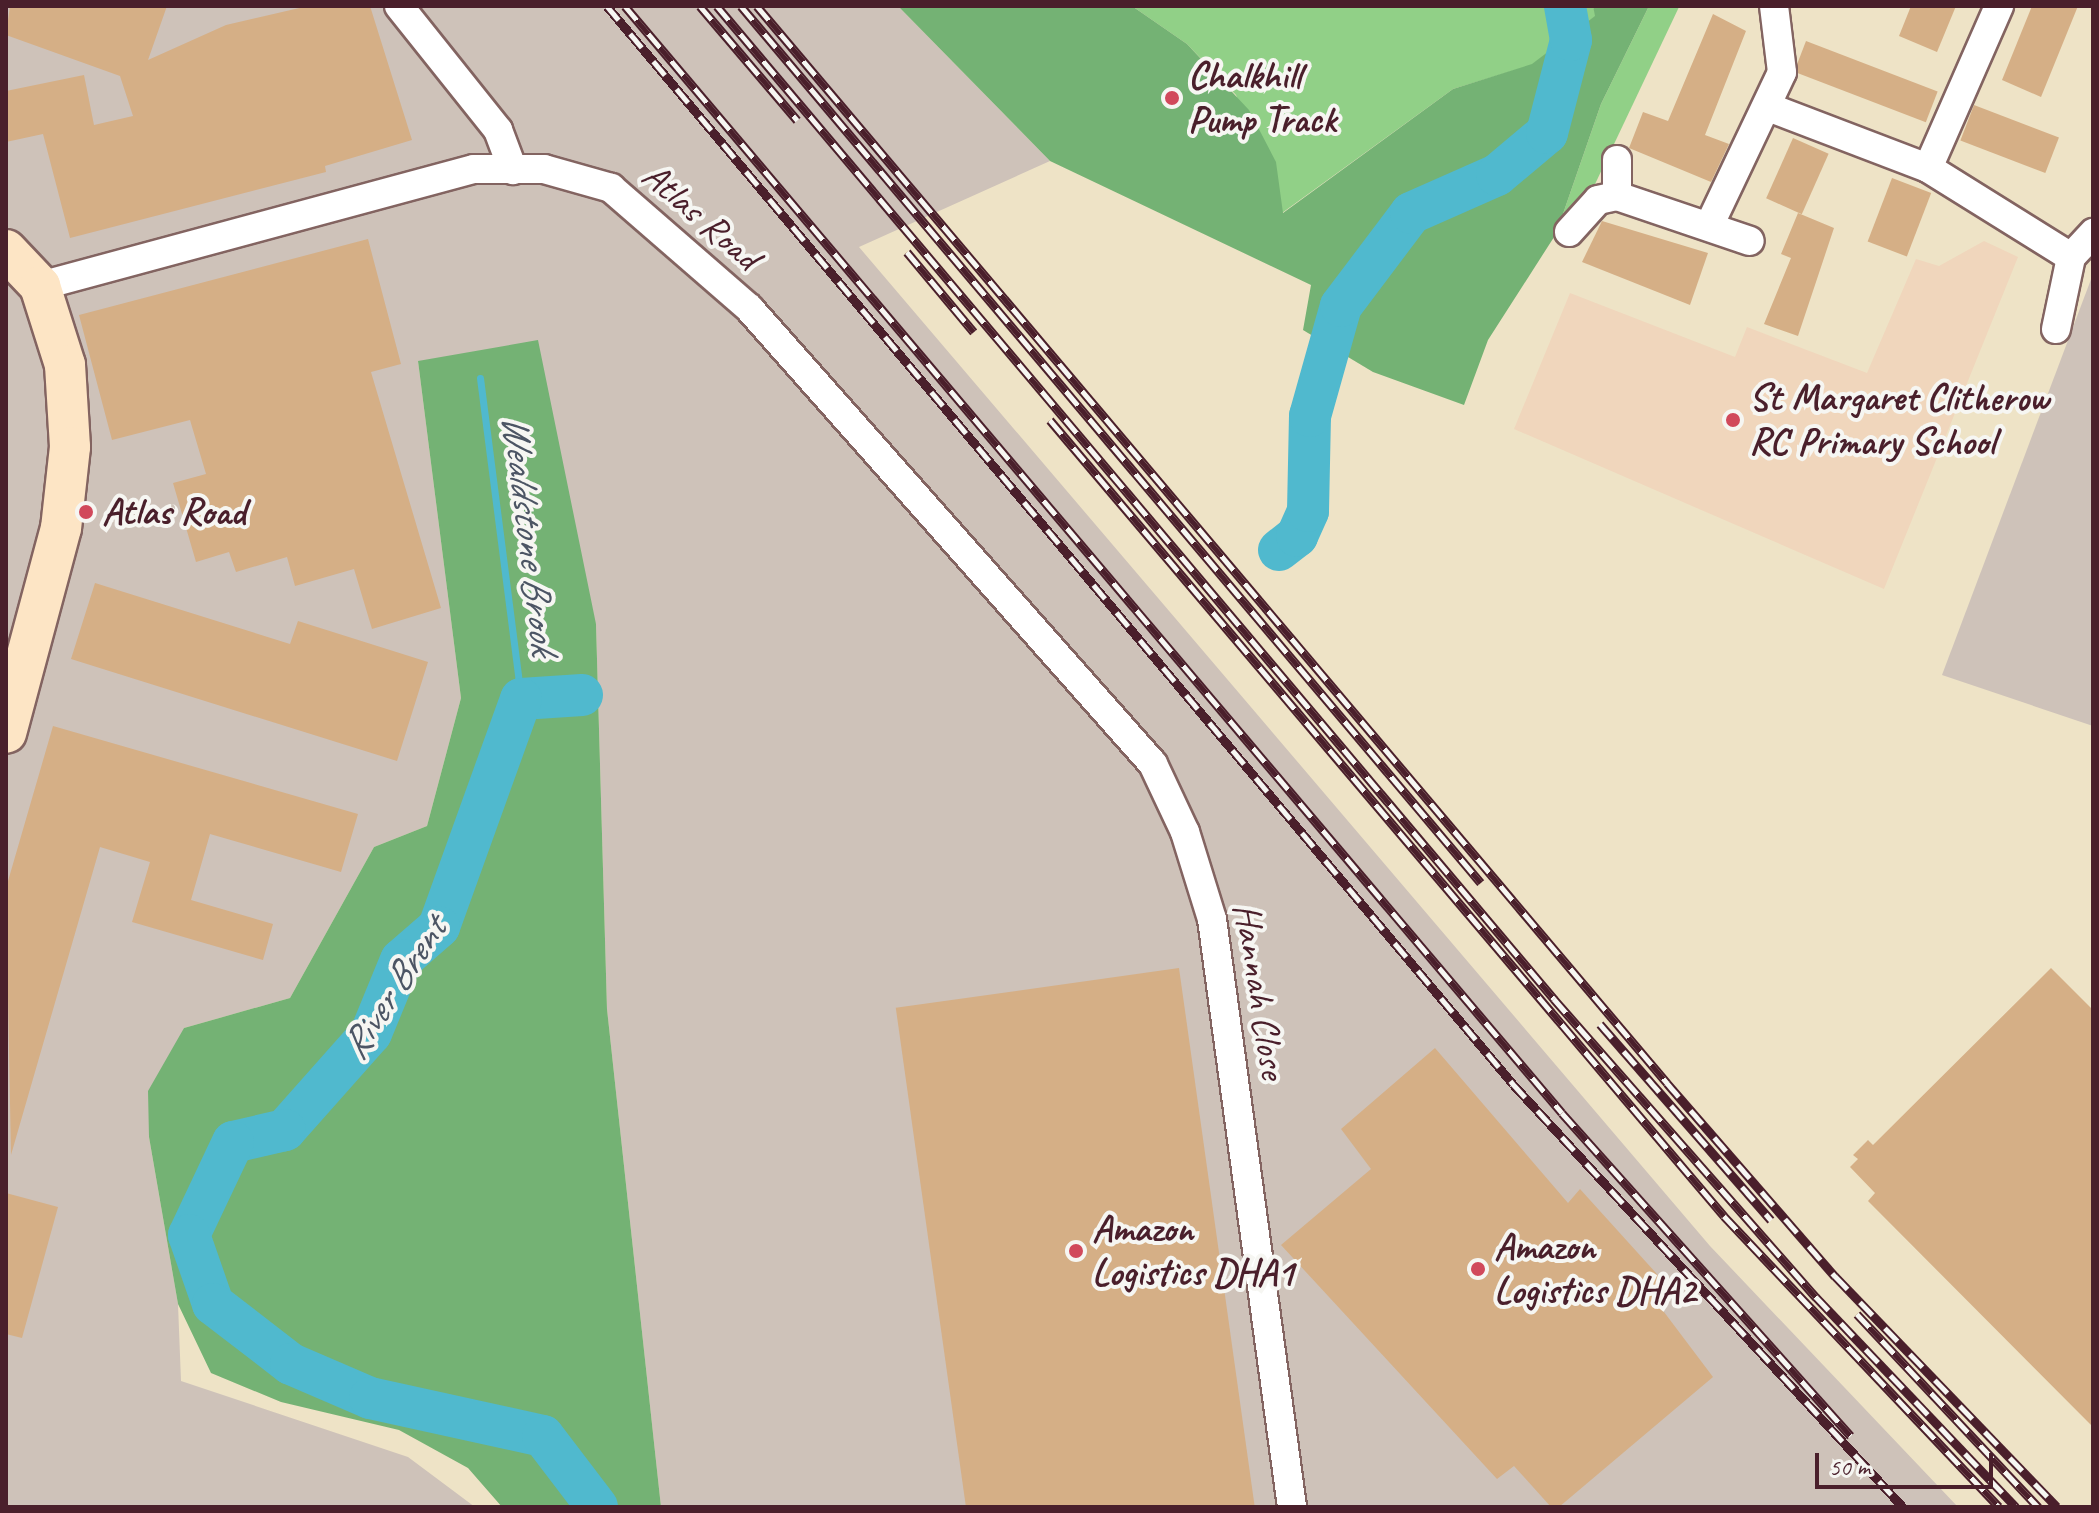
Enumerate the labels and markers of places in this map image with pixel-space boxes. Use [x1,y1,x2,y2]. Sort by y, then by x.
place label: Chalkhill Pump Track [1188,53,1337,142]
marker: Chalkhill Pump Track [1163,89,1181,107]
place label: St Margaret Clitherow RC Primary School [1749,375,2049,464]
marker: St Margaret Clitherow RC Primary School [1724,411,1742,429]
place label: Atlas Road [102,489,245,535]
marker: Atlas Road [77,503,95,521]
place label: Amazon Logistics DHA1 [1092,1206,1293,1296]
place label: Amazon Logistics DHA2 [1494,1224,1695,1314]
marker: Amazon Logistics DHA1 [1067,1242,1085,1260]
marker: Amazon Logistics DHA2 [1469,1260,1487,1278]

